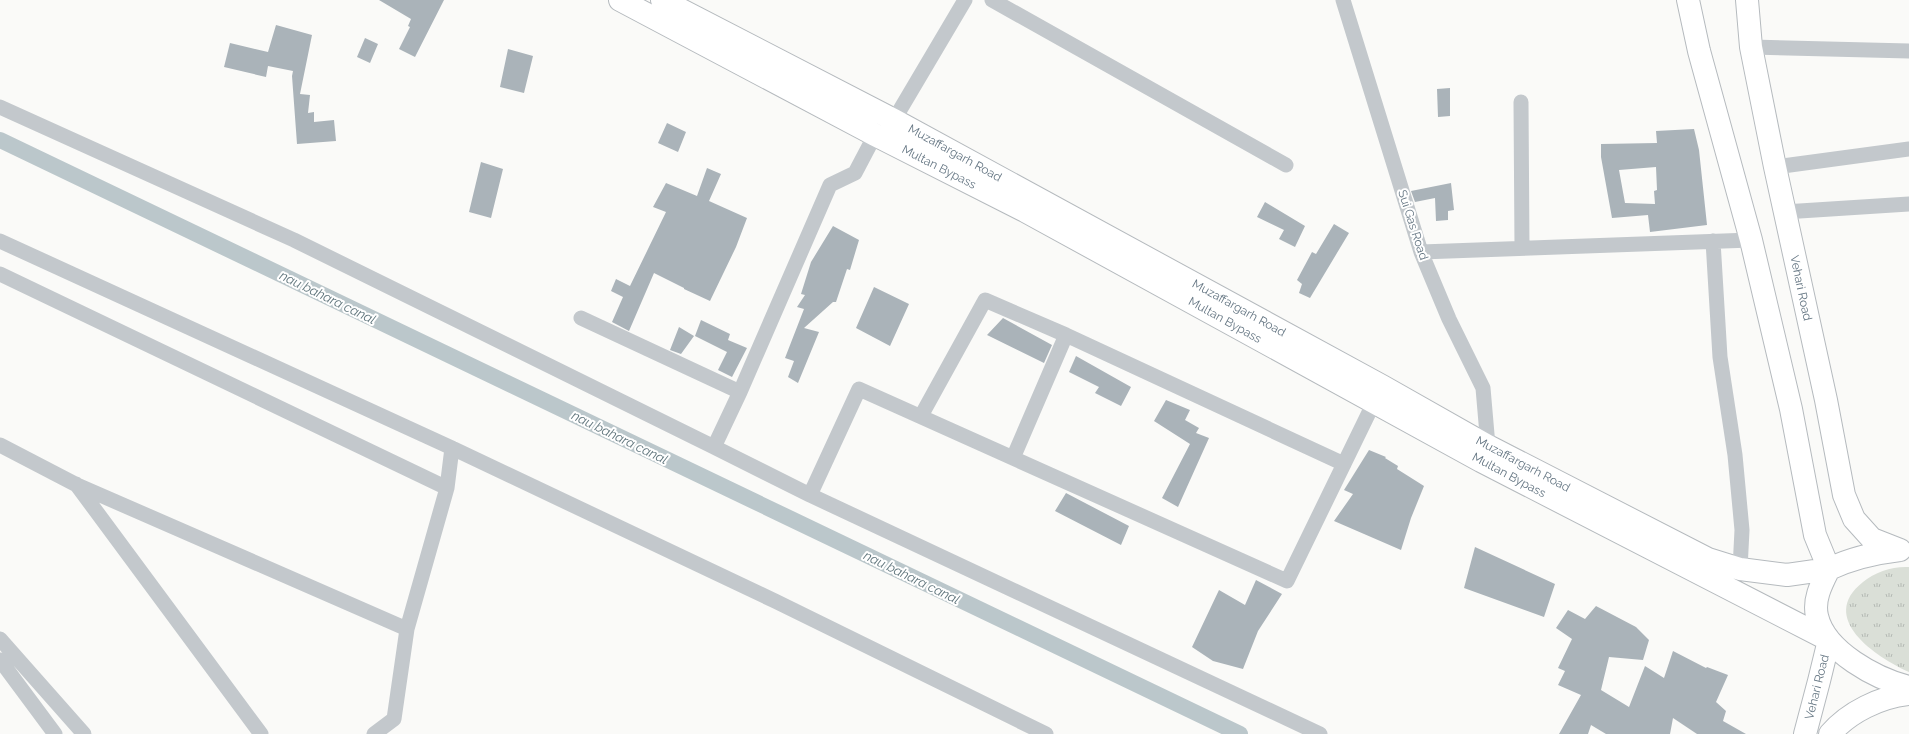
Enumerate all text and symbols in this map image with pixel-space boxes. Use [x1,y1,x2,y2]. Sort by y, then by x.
street label: Muzaffargarh Road [906,122,1004,184]
street label: Multan Bypass [900,142,979,192]
street label: Sui Gas Road [1395,188,1431,262]
street label: Vehari Road [1787,254,1815,322]
water label: nau bahara canal [278,268,379,327]
street label: Muzaffargarh Road [1190,277,1288,339]
street label: Multan Bypass [1186,294,1264,346]
water label: nau bahara canal [570,408,671,467]
street label: Muzaffargarh Road [1474,433,1572,495]
street label: Multan Bypass [1470,450,1548,500]
water label: nau bahara canal [862,548,963,607]
street label: Vehari Road [1802,653,1832,721]

